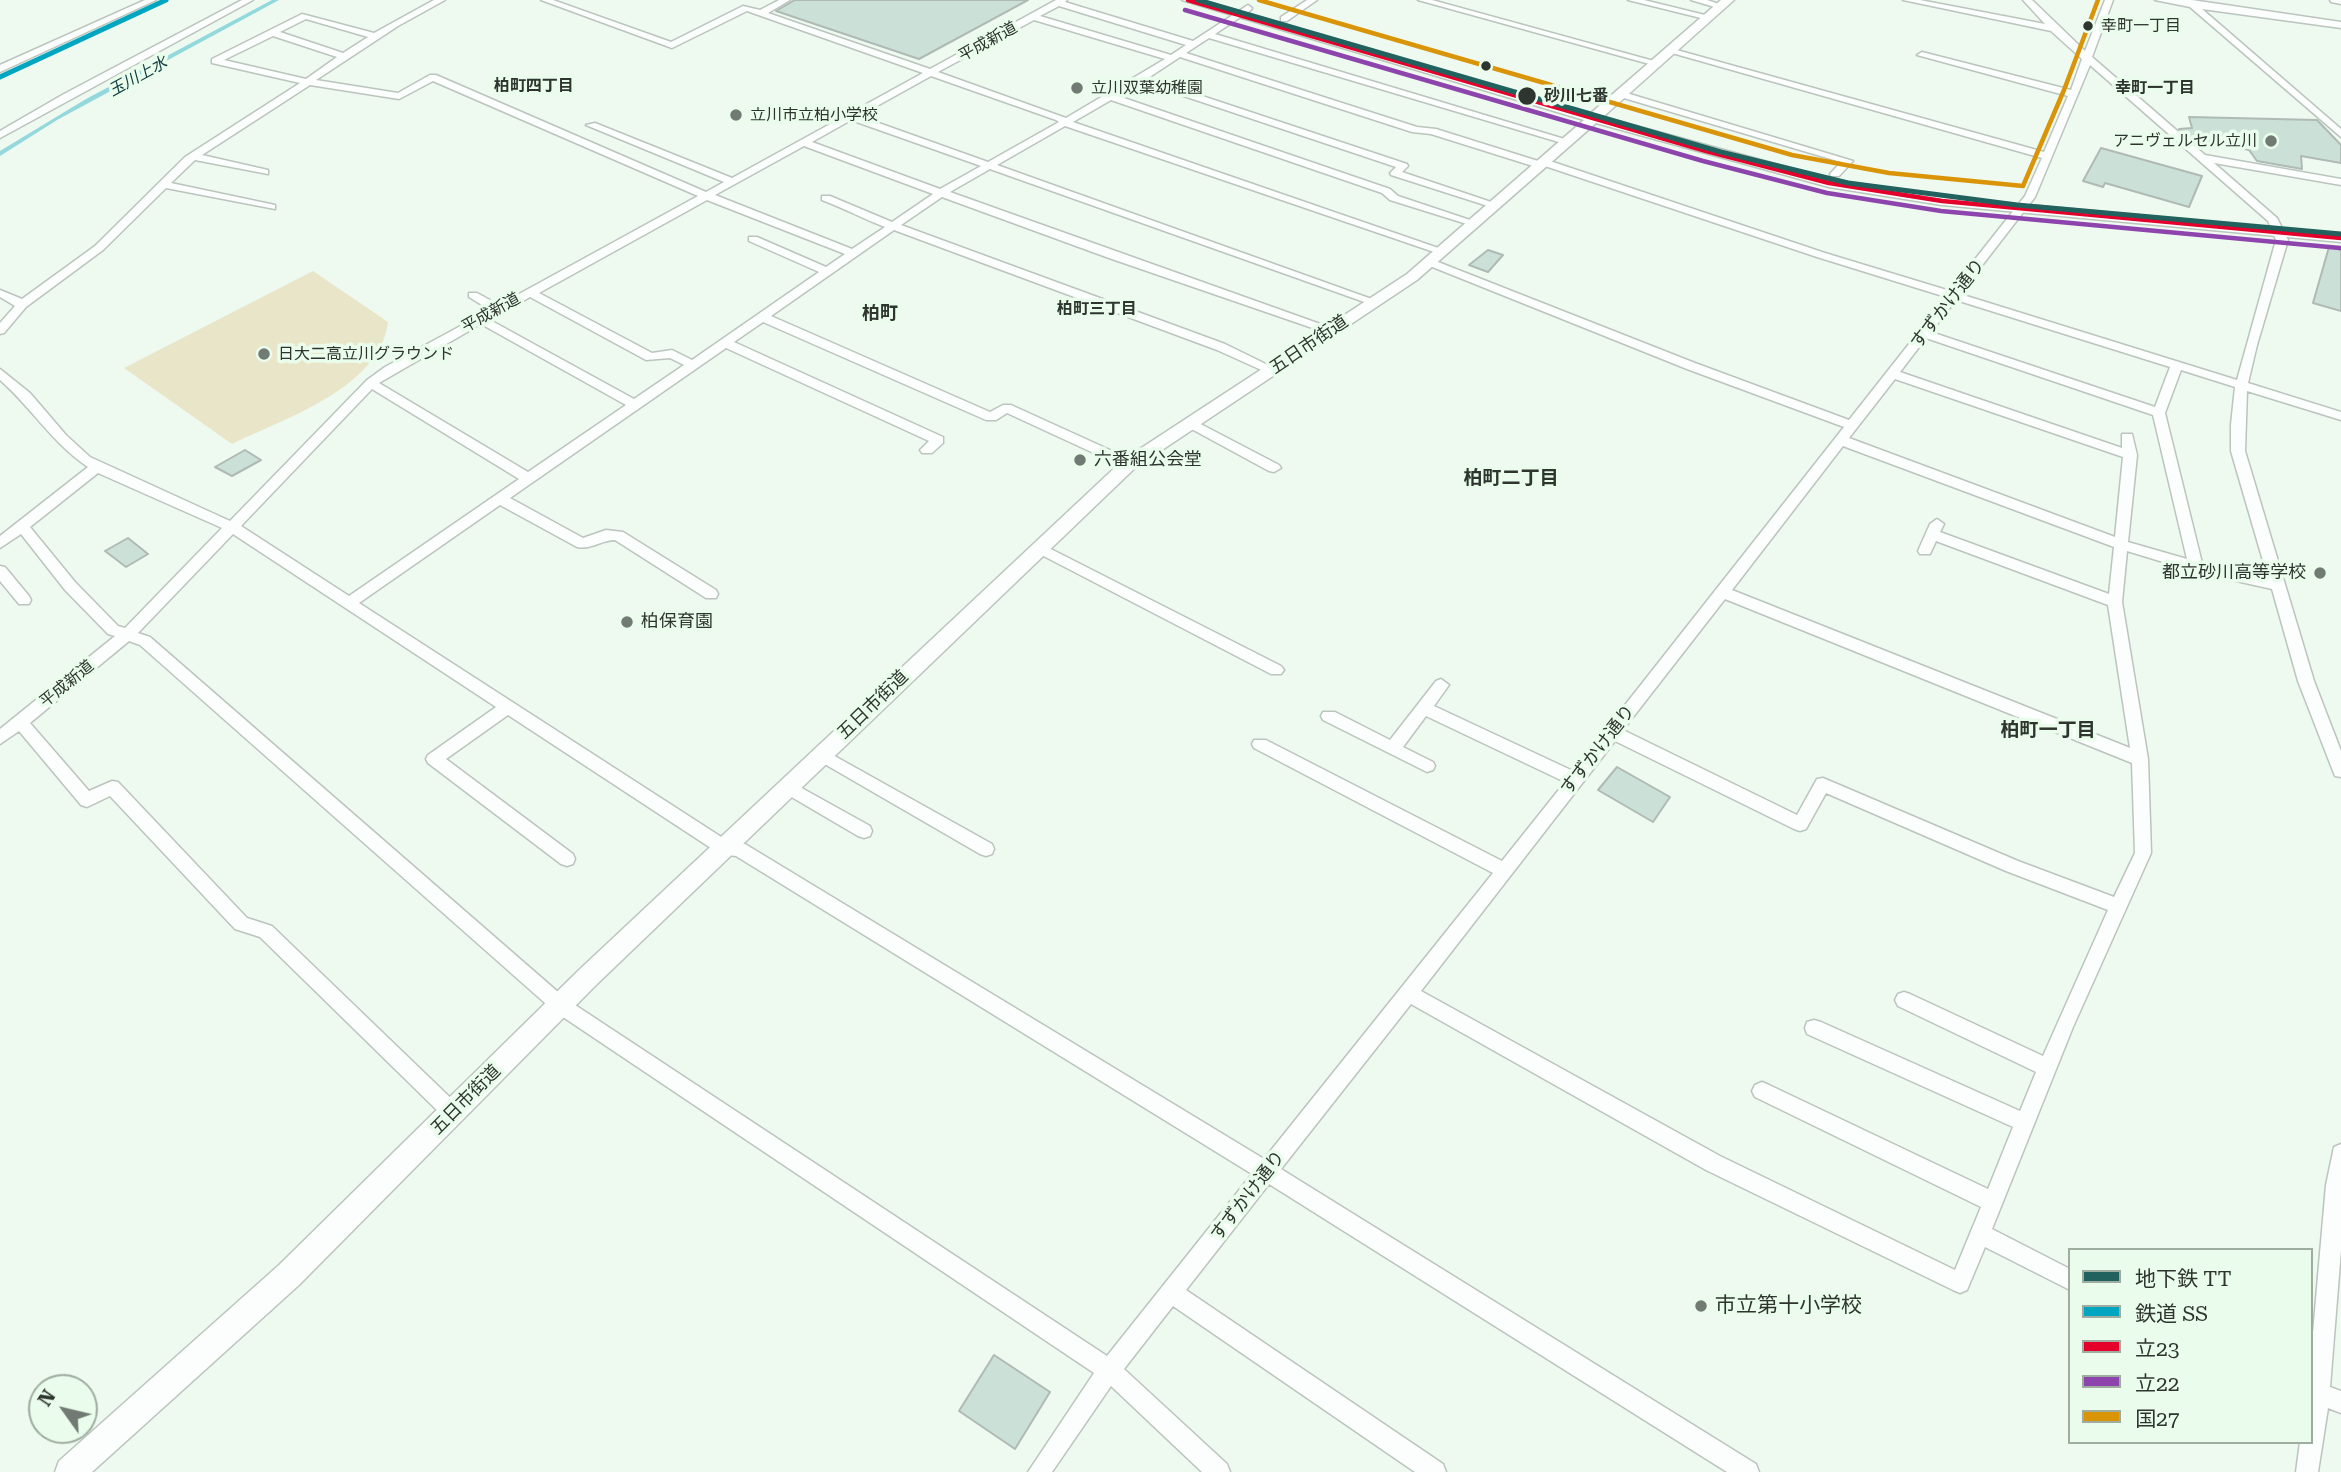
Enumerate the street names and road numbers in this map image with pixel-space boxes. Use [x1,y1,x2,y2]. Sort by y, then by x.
street label: 平成新道 [955,18,1021,66]
street label: すずかけ通り [1906,255,1990,353]
street label: 平成新道 [458,289,524,337]
street label: 五日市街道 [1266,311,1352,379]
street label: 平成新道 [36,656,98,712]
street label: 五日市街道 [833,666,913,744]
street label: すずかけ通り [1556,701,1640,799]
street label: 五日市街道 [427,1061,505,1139]
street label: すずかけ通り [1206,1147,1290,1245]

